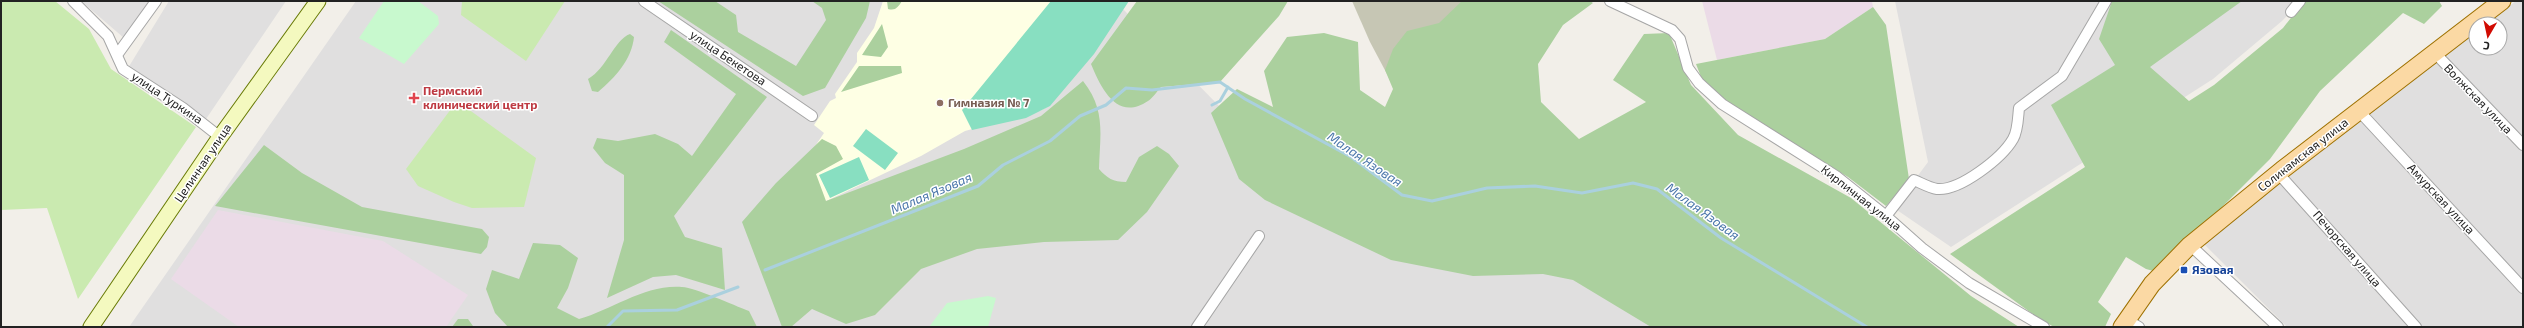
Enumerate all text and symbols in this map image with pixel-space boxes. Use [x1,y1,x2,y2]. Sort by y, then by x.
north arrow [2468,16,2508,56]
street label: улица Бекетова [687,27,769,89]
text: С [2482,39,2491,53]
street label: Волжская улица [2441,60,2516,137]
street label: улица Туркина [129,68,206,127]
place label: Пермский клинический центр [423,83,537,111]
marker: Пермский клинический центр [408,92,420,104]
place label: Гимназия № 7 [948,95,1030,109]
marker: Гимназия № 7 [935,98,945,108]
street label: Соликамская улица [2254,115,2351,195]
street label: Целинная улица [171,120,234,205]
water label: Малая Язовая [1325,128,1406,190]
street label: Амурская улица [2405,160,2478,237]
street label: Кирпичная улица [1818,162,1904,234]
water label: Малая Язовая [888,169,974,217]
water label: Малая Язовая [1663,179,1743,243]
street label: Печорская улица [2310,207,2385,290]
place label: Язовая [2192,262,2234,276]
marker: Язовая [2179,265,2189,275]

